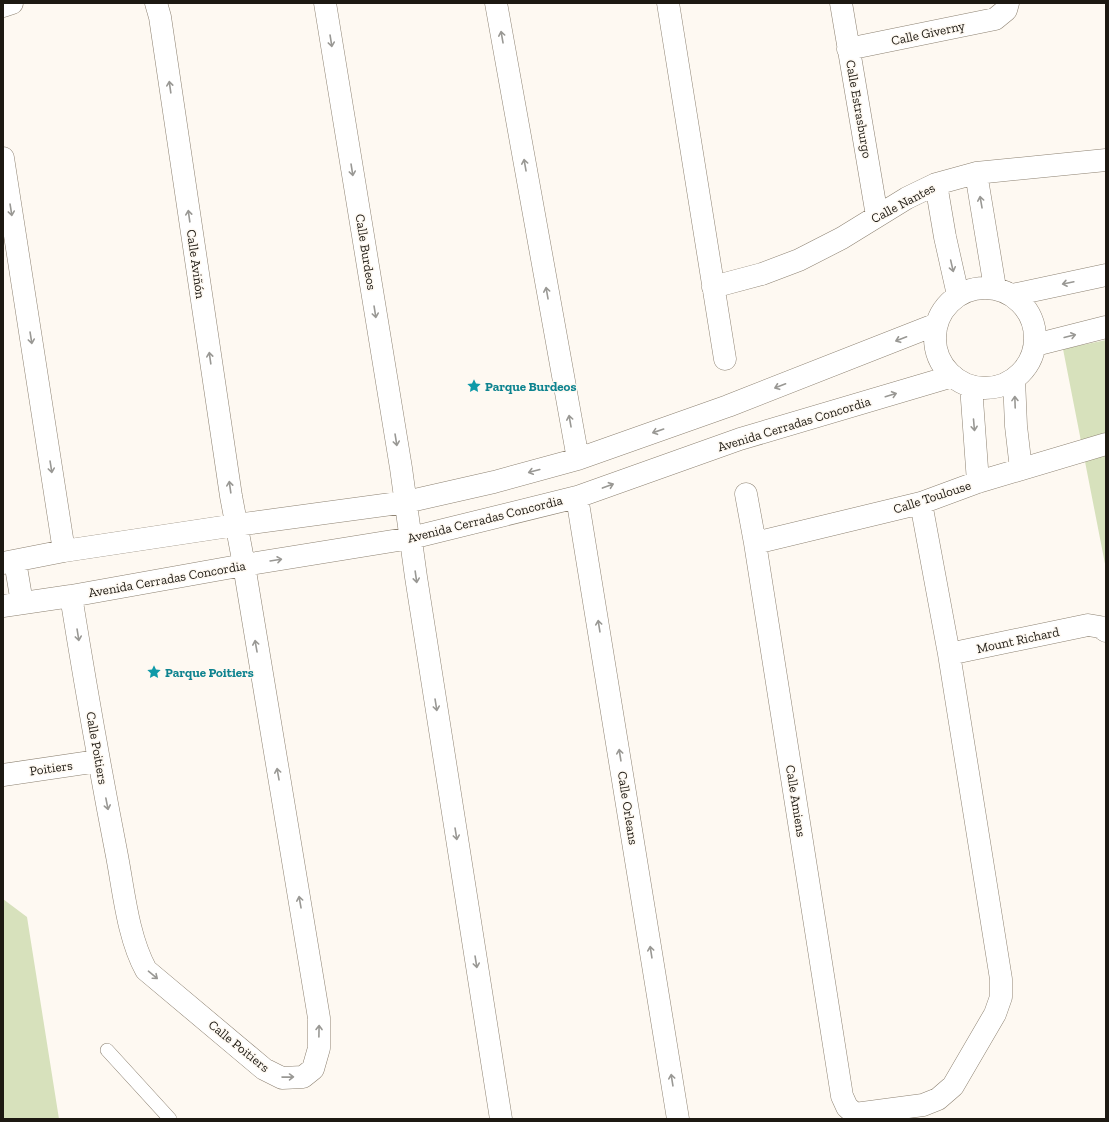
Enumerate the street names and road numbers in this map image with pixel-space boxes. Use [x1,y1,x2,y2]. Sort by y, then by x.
street label: Calle Giverny [890,18,967,48]
street label: Calle Estrasburgo [843,59,875,160]
street label: Calle Nantes [868,180,938,226]
street label: Calle Burdeos [353,213,379,291]
street label: Calle Aviñón [184,228,208,300]
street label: Avenida Cerradas Concordia [716,393,873,454]
street label: Calle Toulouse [891,477,973,517]
street label: Avenida Cerradas Concordia [406,492,565,546]
street label: Avenida Cerradas Concordia [87,558,247,600]
street label: Mount Richard [975,624,1061,656]
street label: Calle Poitiers [83,710,111,786]
street label: Poitiers [29,758,74,778]
street label: Calle Amiens [783,764,809,838]
street label: Calle Orleans [615,770,641,846]
street label: Calle Poitiers [206,1017,273,1075]

